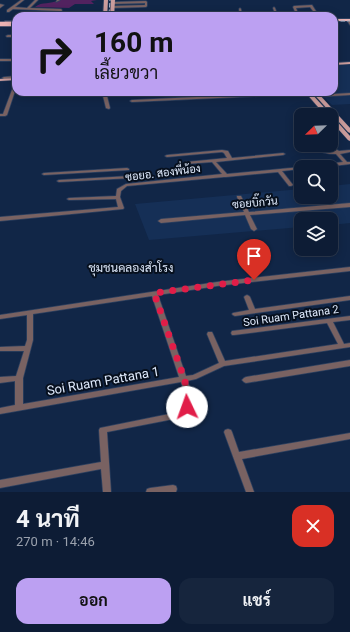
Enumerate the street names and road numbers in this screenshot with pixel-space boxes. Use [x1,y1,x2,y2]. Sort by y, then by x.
street label: ซอยอ. สองพี่น้อง [124,157,201,184]
street label: ซอยบิ๊กวัน [231,190,278,211]
street label: Soi Ruam Pattana 2 [242,303,340,329]
street label: Soi Ruam Pattana 1 [46,364,160,398]

